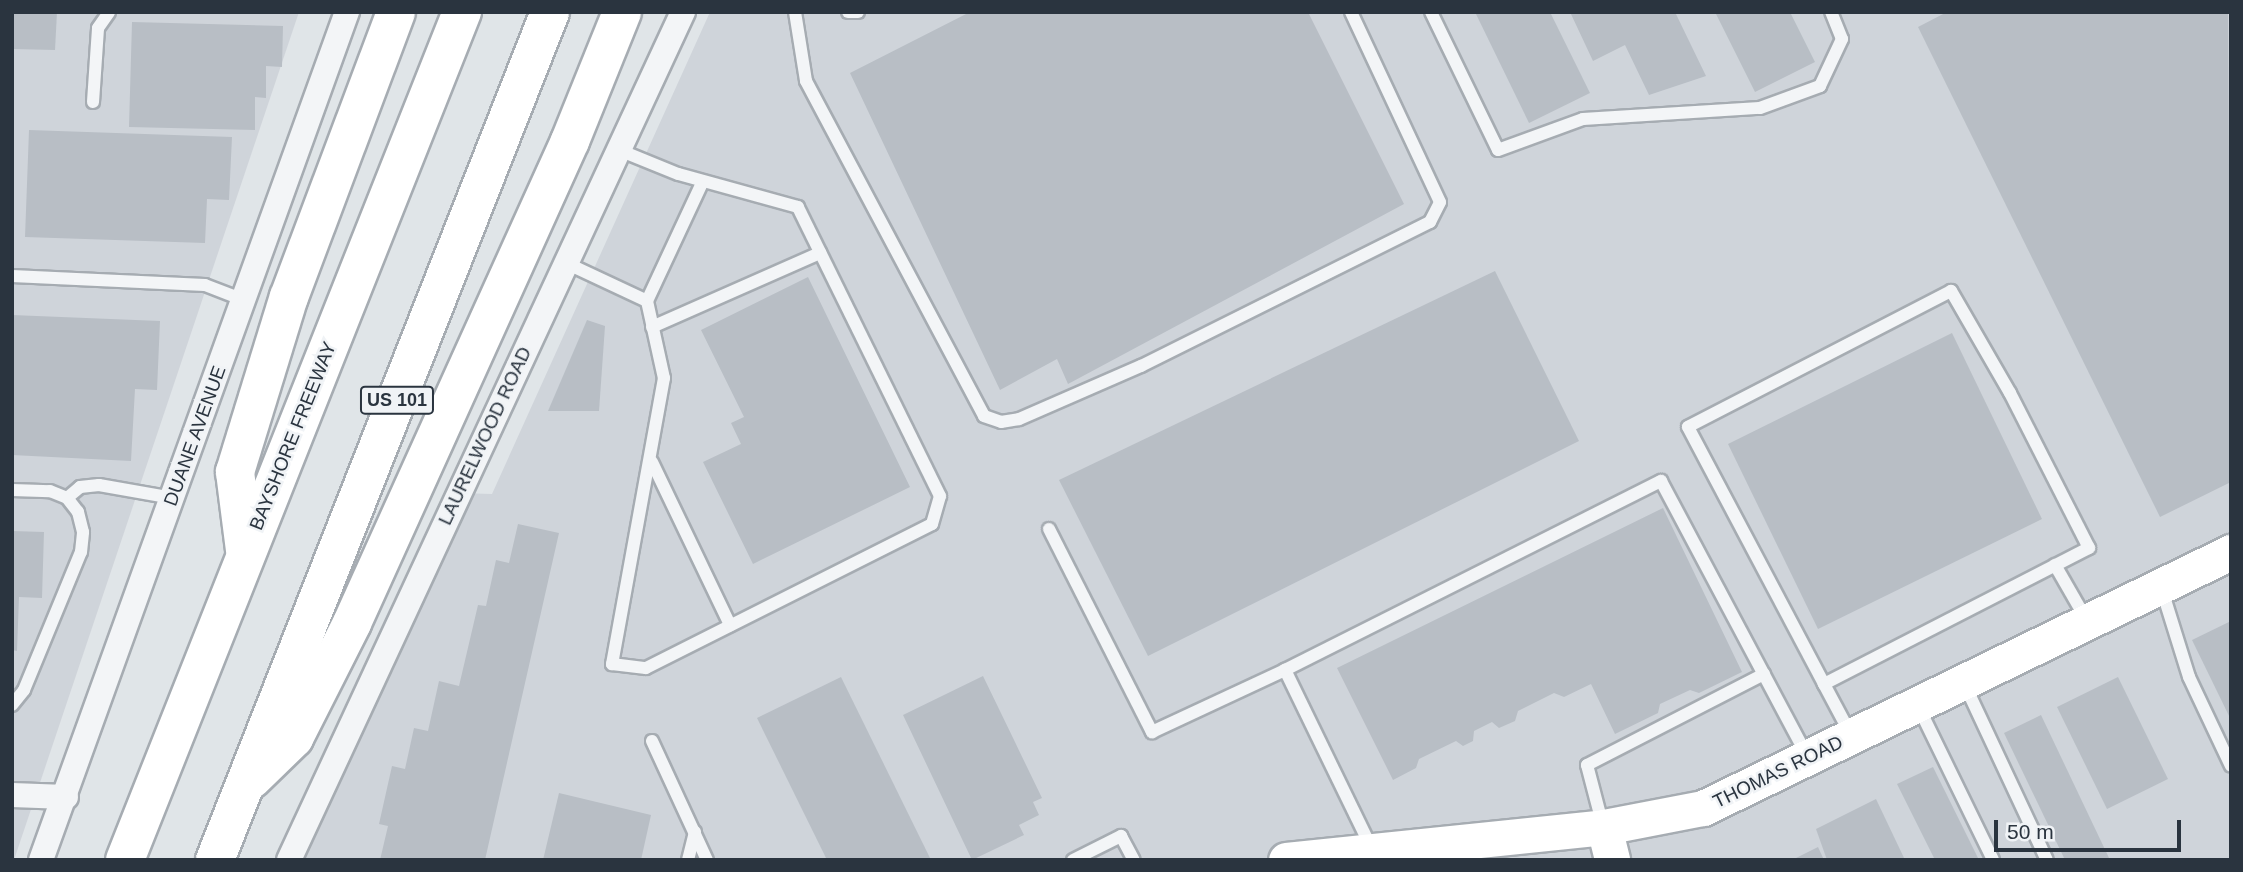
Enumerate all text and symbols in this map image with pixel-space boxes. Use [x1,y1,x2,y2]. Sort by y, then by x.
street label: BAYSHORE FREEWAY [245,338,341,534]
street label: LAURELWOOD ROAD [434,343,536,529]
street label: DUANE AVENUE [159,362,231,510]
road number: US 101 [358,386,436,414]
street label: THOMAS ROAD [1709,731,1847,813]
scale bar [1998,806,2185,850]
text: 50 m [2007,820,2054,843]

